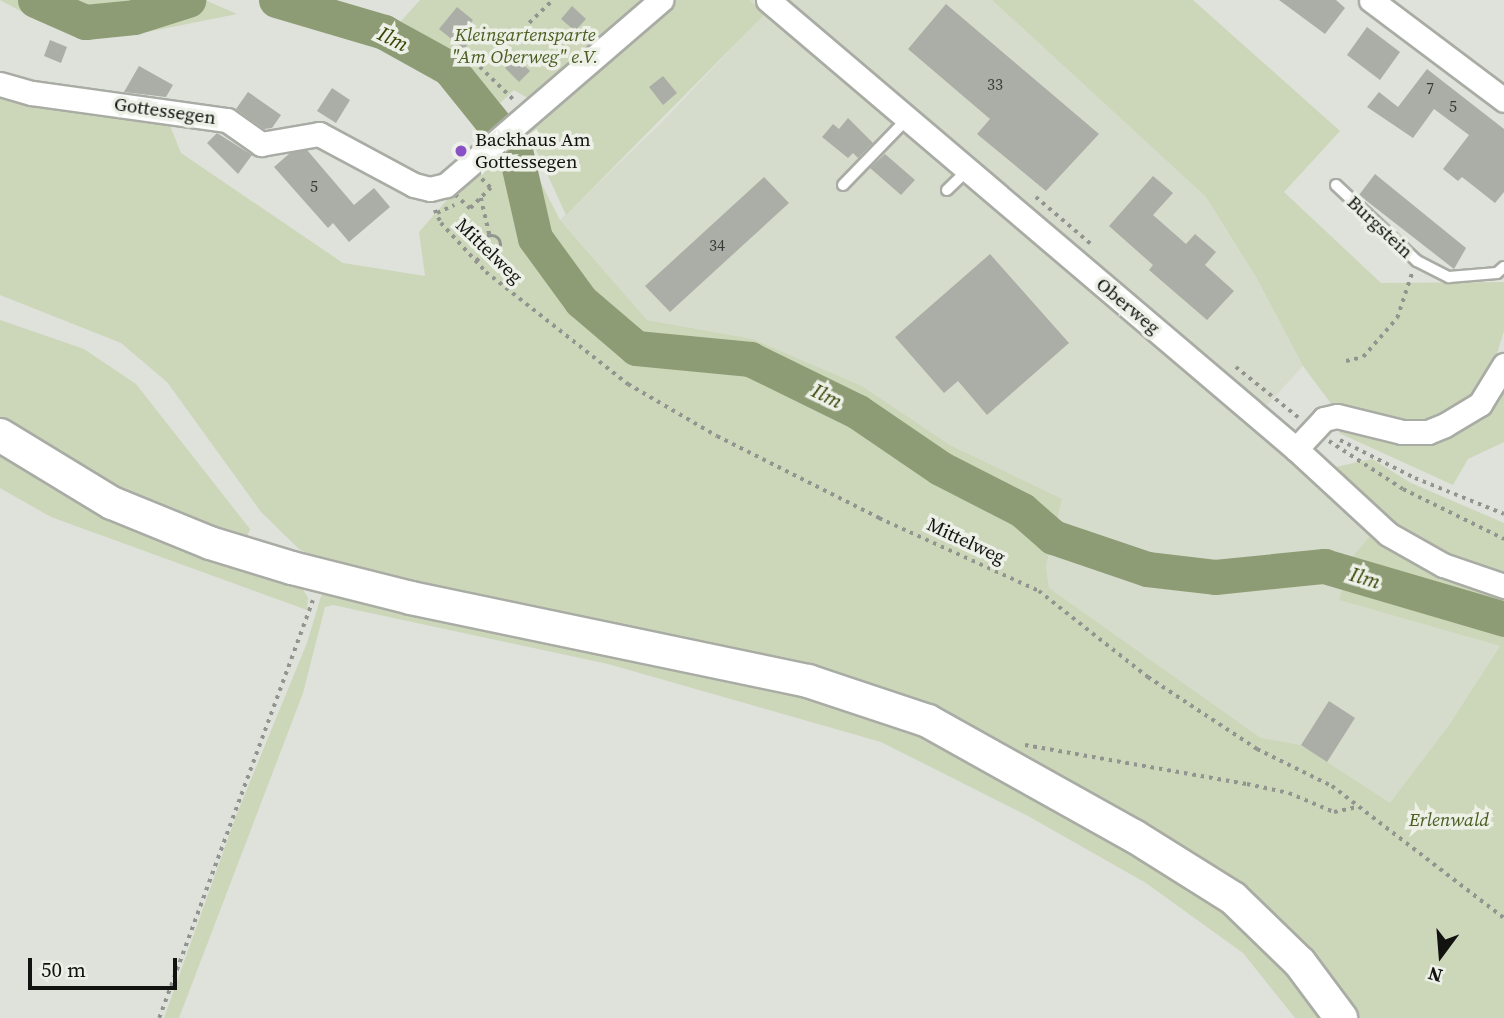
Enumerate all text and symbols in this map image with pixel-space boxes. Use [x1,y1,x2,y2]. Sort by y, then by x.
water label: Ilm [374,21,412,57]
park label: Kleingartensparte "Am Oberweg" e.V. [451,24,599,68]
house number: 33 [987,74,1003,94]
house number: 7 [1426,78,1434,98]
street label: Gottessegen [113,93,217,129]
house number: 5 [1449,96,1457,116]
place label: Backhaus Am Gottessegen [475,129,591,173]
marker: Backhaus Am Gottessegen [453,143,469,159]
house number: 5 [310,176,318,196]
street label: Burgstein [1342,191,1418,263]
street label: Mittelweg [451,214,527,288]
house number: 34 [709,235,725,255]
street label: Oberweg [1092,273,1164,339]
water label: Ilm [808,378,846,414]
street label: Mittelweg [923,513,1009,569]
water label: Ilm [1347,561,1383,595]
park label: Erlenwald [1409,809,1489,831]
north arrow [1406,920,1476,990]
scale bar [32,944,180,988]
text: 50 m [41,955,86,984]
text: N [1425,961,1445,990]

